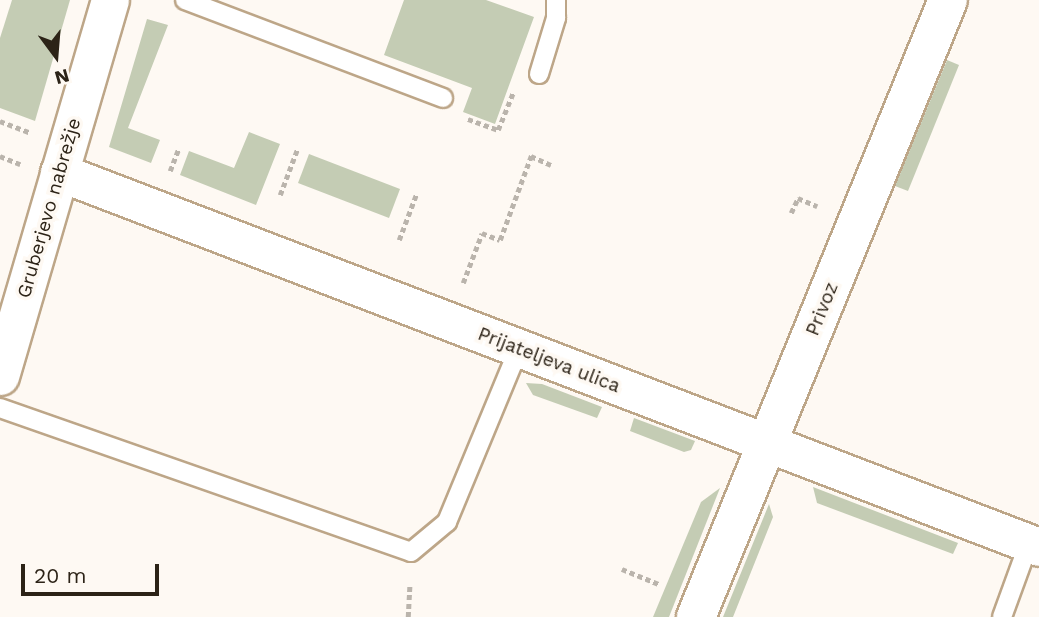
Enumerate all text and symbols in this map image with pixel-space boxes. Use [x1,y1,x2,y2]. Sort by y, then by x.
north arrow [21,21,91,91]
text: N [52,64,72,90]
street label: Gruberjevo nabrežje [12,115,86,301]
street label: Privoz [801,279,843,339]
street label: Prijateljeva ulica [474,322,624,398]
scale bar [24,550,163,594]
text: 20 m [34,563,86,588]

